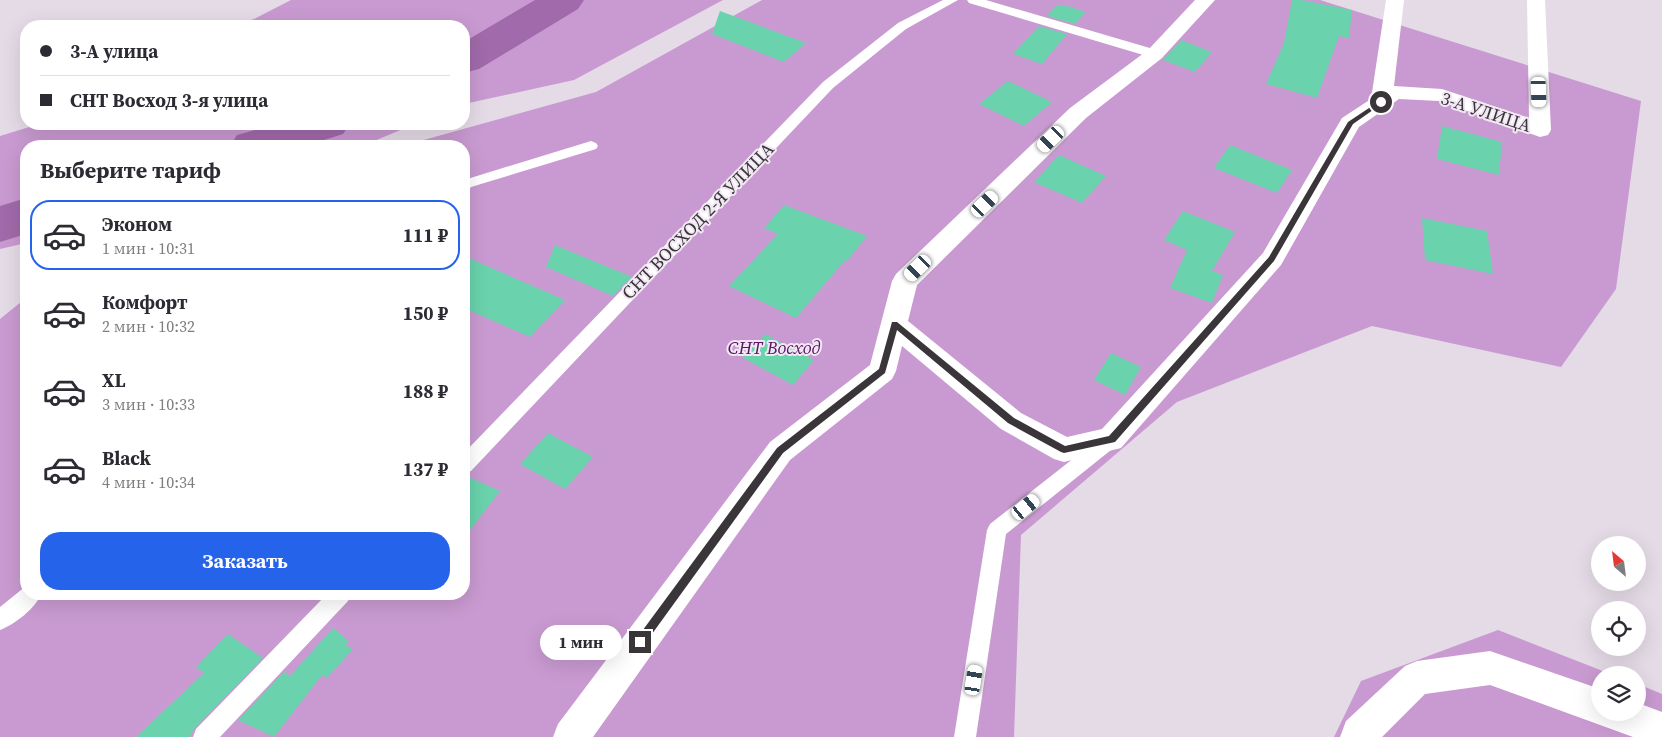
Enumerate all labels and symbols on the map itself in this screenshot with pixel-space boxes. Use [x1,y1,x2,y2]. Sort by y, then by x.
car [1530,77,1547,107]
street label: 3-А УЛИЦА [1438,85,1534,138]
route start [1370,91,1392,113]
car [1035,123,1067,155]
street label: СНТ ВОСХОД 2-Я УЛИЦА [616,137,779,305]
car [968,188,1001,220]
car [901,252,934,284]
park label: СНТ Восход [728,335,821,360]
car [1009,492,1042,522]
north arrow [1591,536,1646,591]
callout: 1 мин [540,624,622,660]
route end [629,631,651,653]
car [964,664,983,696]

